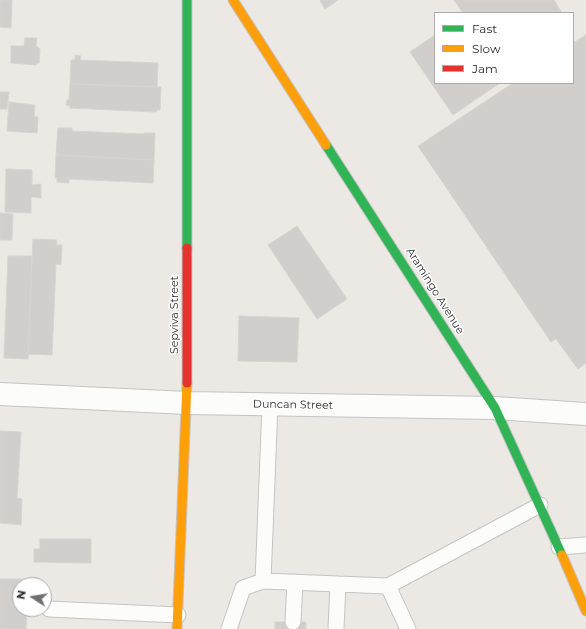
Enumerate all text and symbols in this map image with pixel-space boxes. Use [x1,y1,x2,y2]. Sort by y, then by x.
legend [434,12,574,84]
text: Fast [472,21,497,36]
text: Slow [472,41,501,56]
text: Jam [472,61,498,76]
street label: Aramingo Avenue [403,245,467,337]
street label: Sepviva Street [168,276,182,354]
street label: Duncan Street [253,398,333,412]
north arrow [12,577,52,617]
text: N [13,589,29,601]

